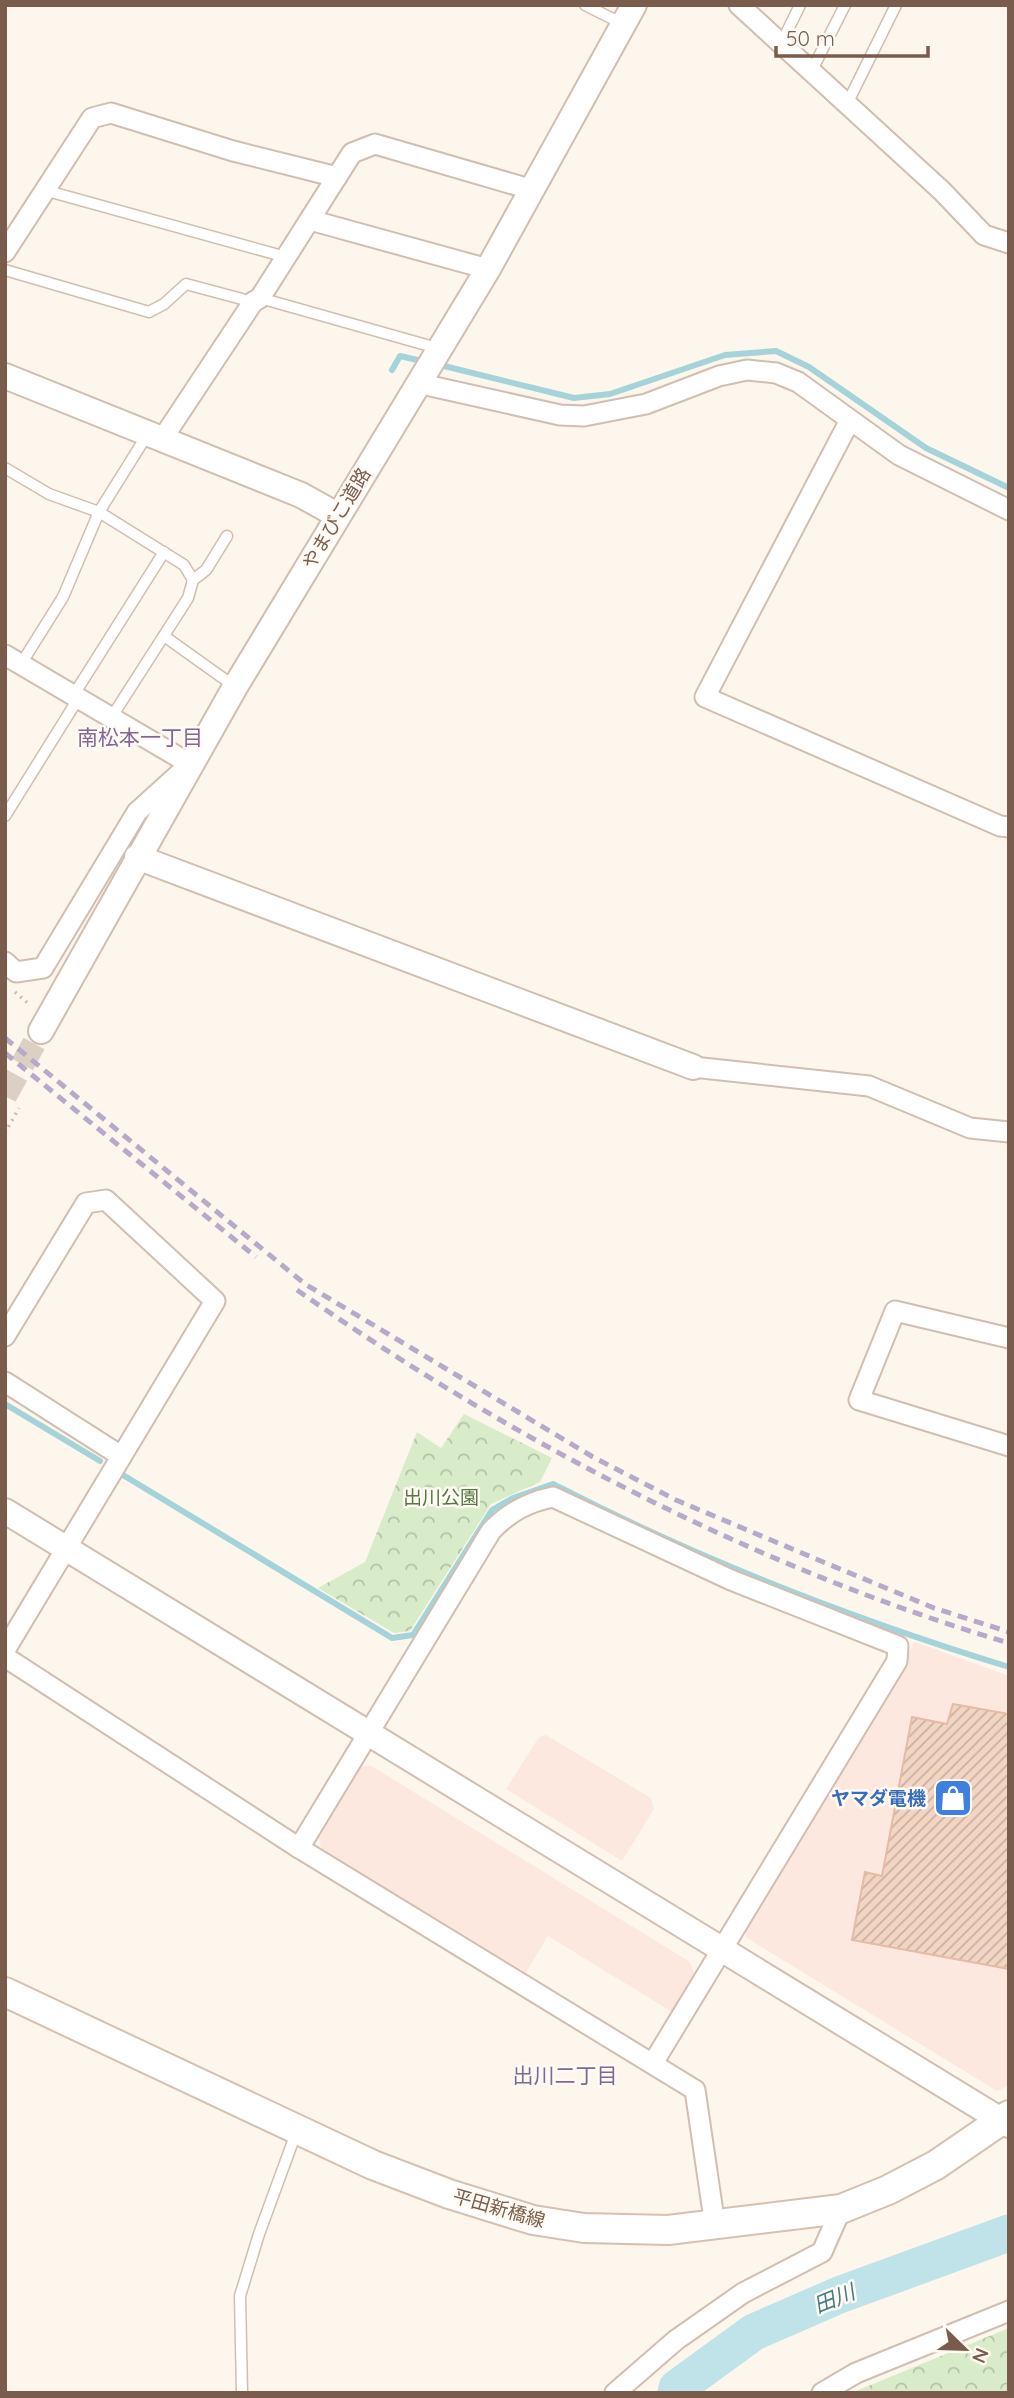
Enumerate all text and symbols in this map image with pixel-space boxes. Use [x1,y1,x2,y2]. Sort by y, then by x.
scale bar [776,14,928,58]
text: 50 m [786,25,835,51]
street label: やまびこ道路 [296,463,376,573]
district label: 南松本一丁目 [77,724,203,750]
park label: 出川公園 [403,1485,479,1509]
shop icon: ヤマダ電機 [932,1777,974,1819]
place label: ヤマダ電機 [831,1786,926,1810]
district label: 出川二丁目 [513,2062,618,2088]
street label: 平田新橋線 [450,2183,548,2233]
water label: 田川 [810,2277,860,2318]
north arrow [930,2314,1000,2384]
text: N [967,2345,994,2367]

